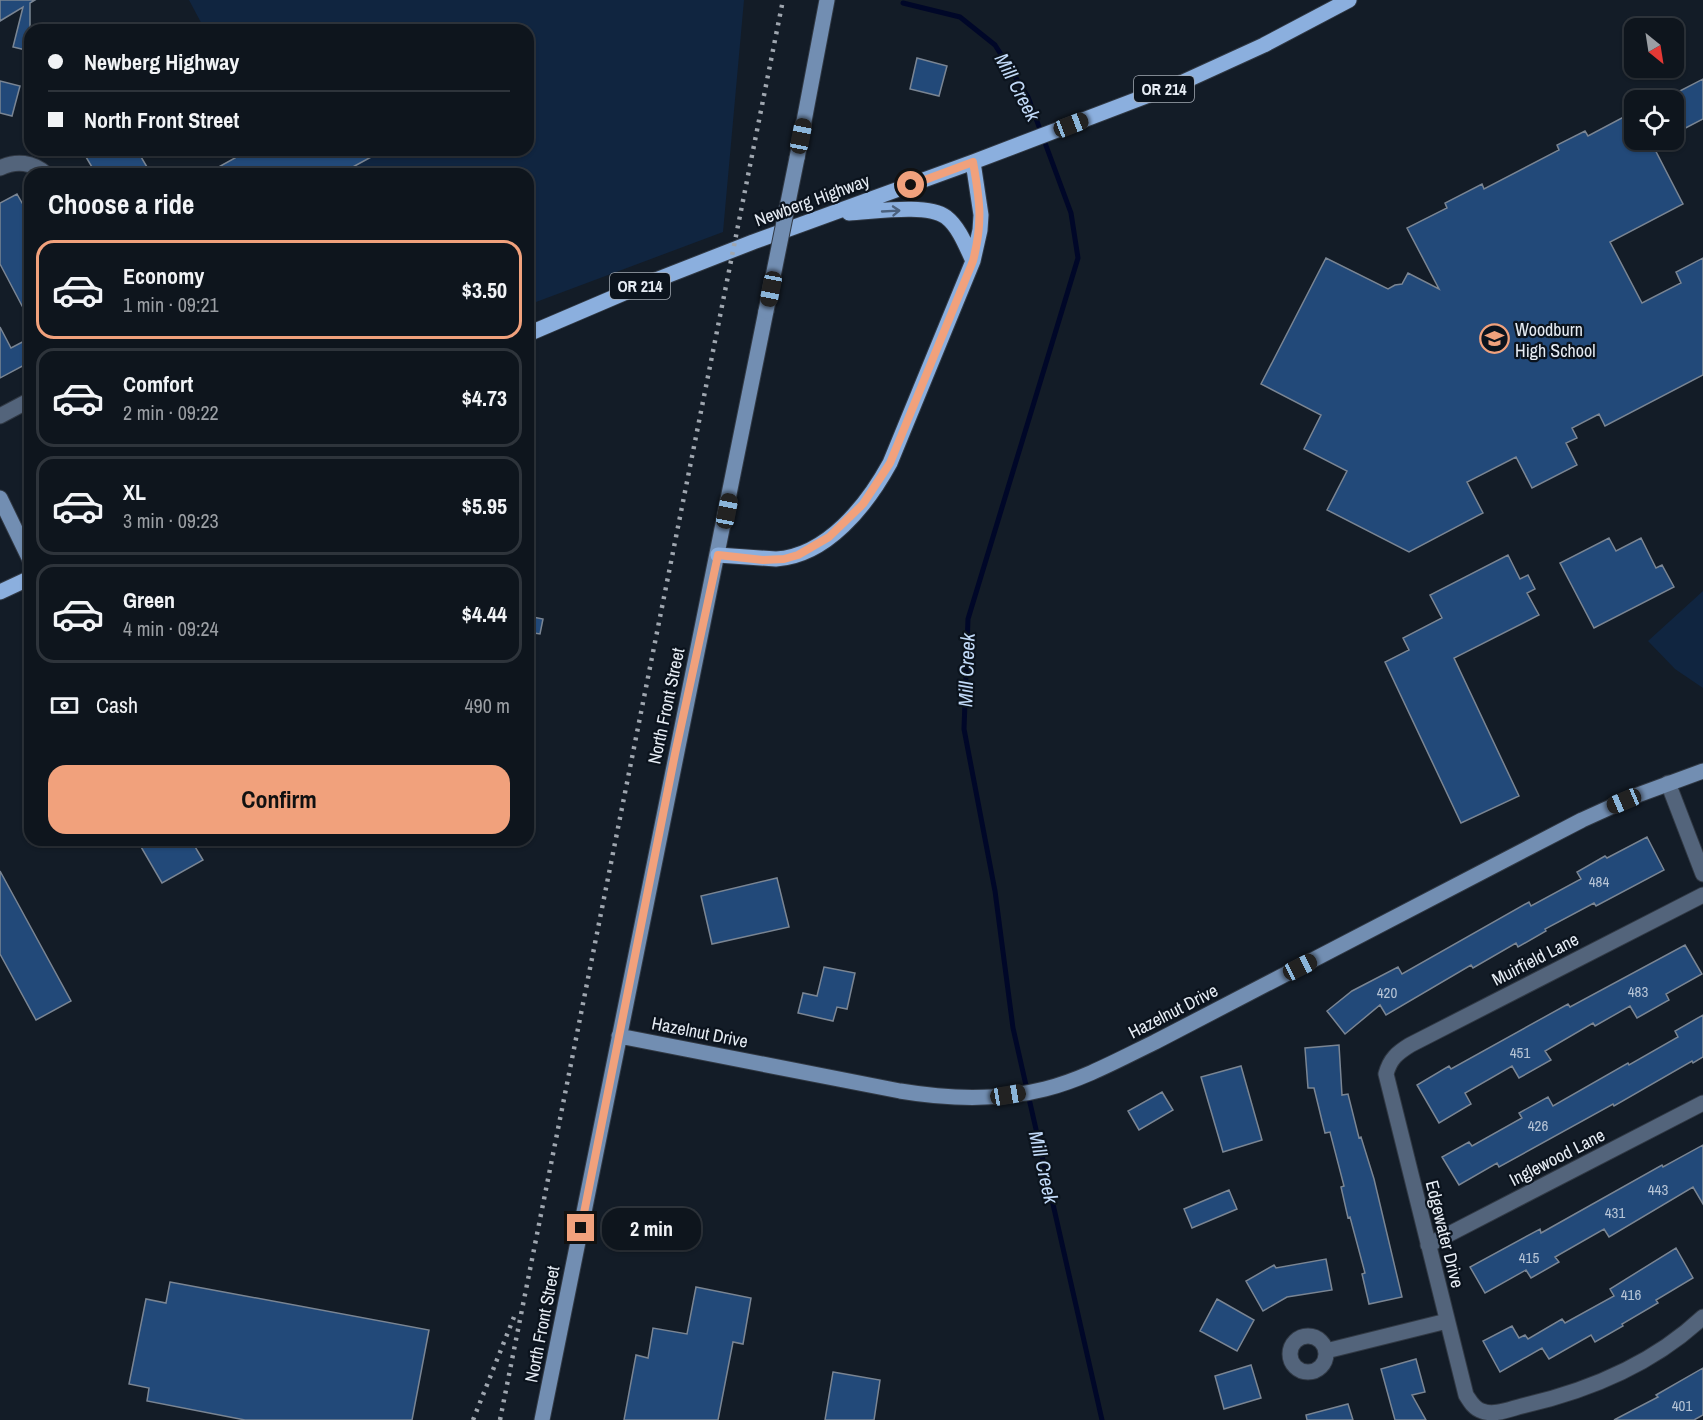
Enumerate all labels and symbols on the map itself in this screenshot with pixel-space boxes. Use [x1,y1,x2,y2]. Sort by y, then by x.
north arrow [1624,18,1684,78]
water label: Mill Creek [989,48,1048,127]
road number: OR 214 [1134,76,1194,102]
car [1051,110,1091,140]
car [789,117,813,155]
street label: Newberg Highway [751,167,874,232]
route start [897,171,924,198]
one-way arrow [880,205,900,216]
car [759,270,783,308]
road number: OR 214 [610,273,670,299]
place label: Woodburn High School [1515,317,1595,363]
school or university icon: Woodburn High School [1478,323,1510,355]
car [715,492,739,530]
water label: Mill Creek [951,632,981,707]
street label: North Front Street [641,646,691,766]
car [1604,786,1644,816]
house number: 484 [1589,871,1609,892]
street label: Muirfield Lane [1487,926,1583,992]
car [1280,951,1320,983]
street label: Hazelnut Drive [1124,978,1222,1044]
house number: 483 [1628,981,1648,1002]
house number: 420 [1377,982,1397,1003]
street label: Hazelnut Drive [650,1010,750,1054]
house number: 451 [1510,1042,1530,1063]
car [989,1083,1027,1107]
house number: 426 [1528,1115,1548,1136]
street label: Inglewood Lane [1505,1122,1609,1192]
water label: Mill Creek [1023,1128,1066,1207]
street label: Edgewater Drive [1420,1178,1470,1290]
house number: 443 [1648,1179,1668,1200]
house number: 431 [1605,1202,1625,1223]
callout: 2 min [602,1207,701,1249]
route end [567,1214,594,1241]
house number: 415 [1519,1247,1539,1268]
street label: North Front Street [518,1264,566,1384]
house number: 416 [1621,1284,1641,1305]
house number: 401 [1672,1395,1692,1416]

